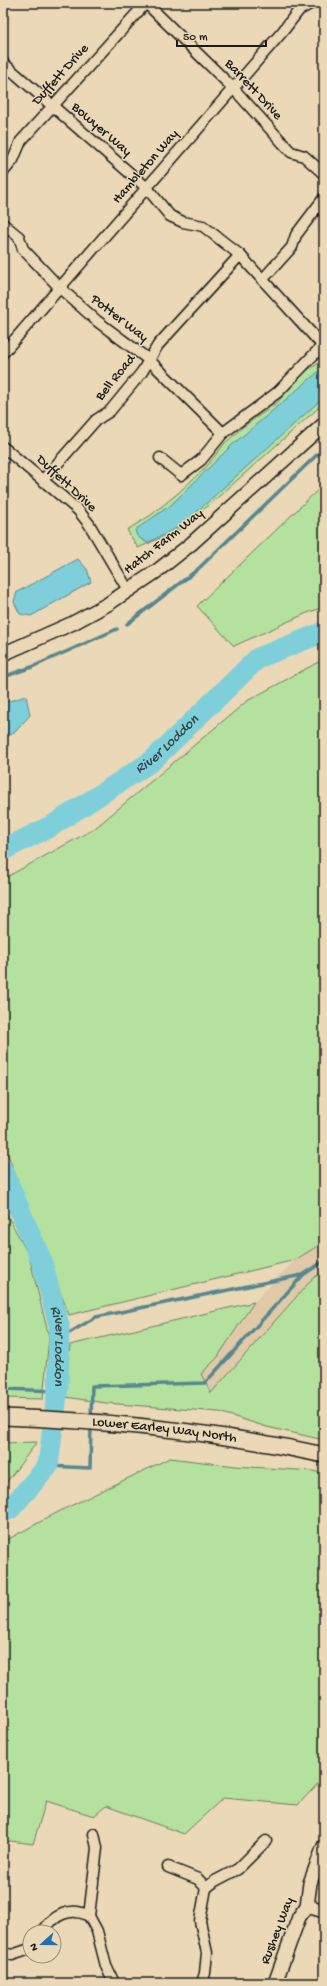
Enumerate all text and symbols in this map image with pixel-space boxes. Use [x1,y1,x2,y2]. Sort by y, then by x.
scale bar [177,22,266,48]
text: 50 m [183,31,208,45]
street label: Duffett Drive [28,40,94,110]
street label: Barrett Drive [220,55,286,125]
street label: Bowyer Way [67,99,135,161]
street label: Hambleton Way [109,126,183,208]
street label: Potter Way [86,291,151,347]
street label: Bell Road [92,350,141,405]
street label: Duffett Drive [31,451,100,517]
street label: Hatch Farm Way [121,505,207,578]
water label: River Loddon [132,711,204,778]
water label: River Loddon [45,1304,68,1387]
street label: Lower Earley Way North [92,1414,238,1447]
street label: Rushey Way [257,1895,299,1967]
north arrow [22,1924,62,1964]
text: N [28,1941,41,1952]

